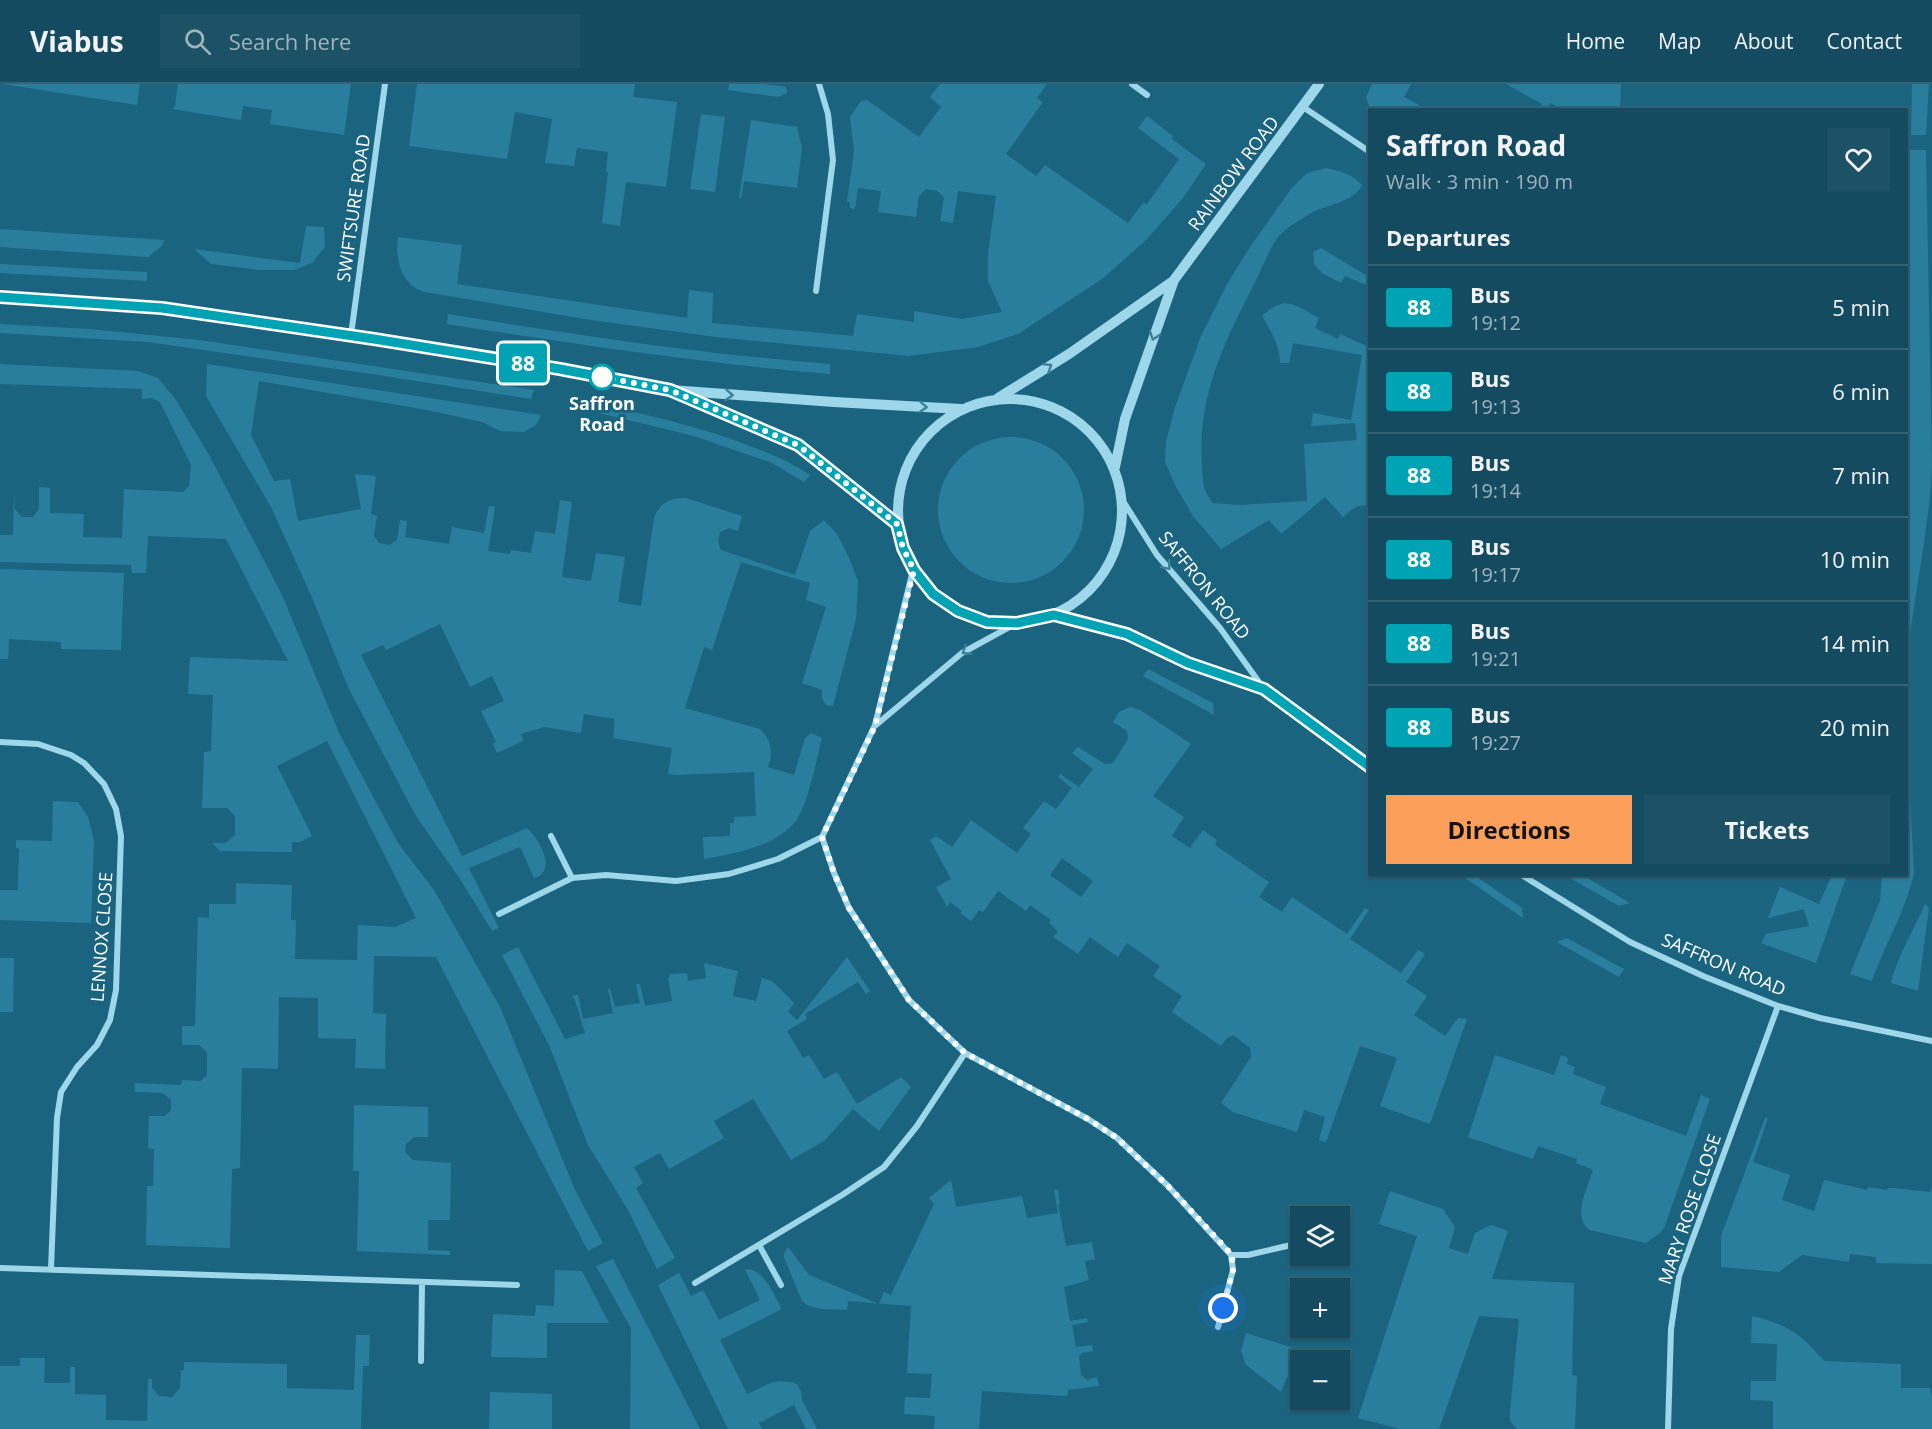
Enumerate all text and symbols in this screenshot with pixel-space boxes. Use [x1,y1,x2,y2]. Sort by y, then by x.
search box [160,14,580,68]
text: Viabus [30,22,124,60]
icon: search [181,25,214,58]
text: Search here [229,26,351,56]
text: Home [1566,27,1625,55]
text: Map [1658,27,1701,55]
text: About [1734,27,1794,55]
text: Contact [1827,27,1902,55]
street label: RAINBOW ROAD [1182,111,1284,235]
text: Saffron Road [1386,126,1566,164]
button: heart [1827,128,1890,191]
street label: SWIFTSURE ROAD [331,133,375,283]
text: Walk · 3 min · 190 m [1386,168,1573,195]
text: Departures [1386,222,1510,252]
text: Bus [1470,279,1510,309]
text: 5 min [1832,292,1890,322]
text: 88 [1407,293,1431,321]
text: 19:12 [1470,309,1521,336]
one-way arrow [1149,330,1162,340]
line badge: 88 [496,344,550,382]
text: 88 [511,349,535,377]
one-way arrow [1042,363,1052,375]
text: Bus [1470,363,1510,393]
marker: Saffron Road [589,364,615,390]
text: 6 min [1832,376,1890,406]
text: 88 [1407,377,1431,405]
one-way arrow [724,388,733,401]
place label: Saffron Road [569,391,635,436]
text: 19:13 [1470,393,1521,420]
one-way arrow [919,400,928,413]
text: Bus [1470,447,1510,477]
text: 7 min [1832,460,1890,490]
text: 88 [1407,461,1431,489]
text: 19:14 [1470,477,1521,504]
street label: SAFFRON ROAD [1154,526,1256,644]
text: Bus [1470,531,1510,561]
text: 10 min [1820,544,1890,574]
text: 88 [1407,545,1431,573]
one-way arrow [1160,560,1171,570]
text: 19:17 [1470,561,1521,588]
text: Bus [1470,615,1510,645]
text: 14 min [1820,628,1890,658]
text: 88 [1407,629,1431,657]
one-way arrow [962,644,972,656]
text: 19:21 [1470,645,1521,672]
text: Bus [1470,699,1510,729]
text: 20 min [1820,712,1890,742]
text: 88 [1407,713,1431,741]
text: 19:27 [1470,729,1521,756]
button: Directions [1386,795,1632,864]
button: Tickets [1644,795,1890,864]
street label: LENNOX CLOSE [84,871,118,1003]
street label: SAFFRON ROAD [1658,927,1790,1001]
street label: MARY ROSE CLOSE [1652,1131,1726,1287]
map controls [1290,1206,1350,1410]
button: layers [1290,1206,1350,1266]
button: + [1290,1278,1350,1338]
your location [1208,1293,1238,1323]
button: − [1290,1350,1350,1410]

